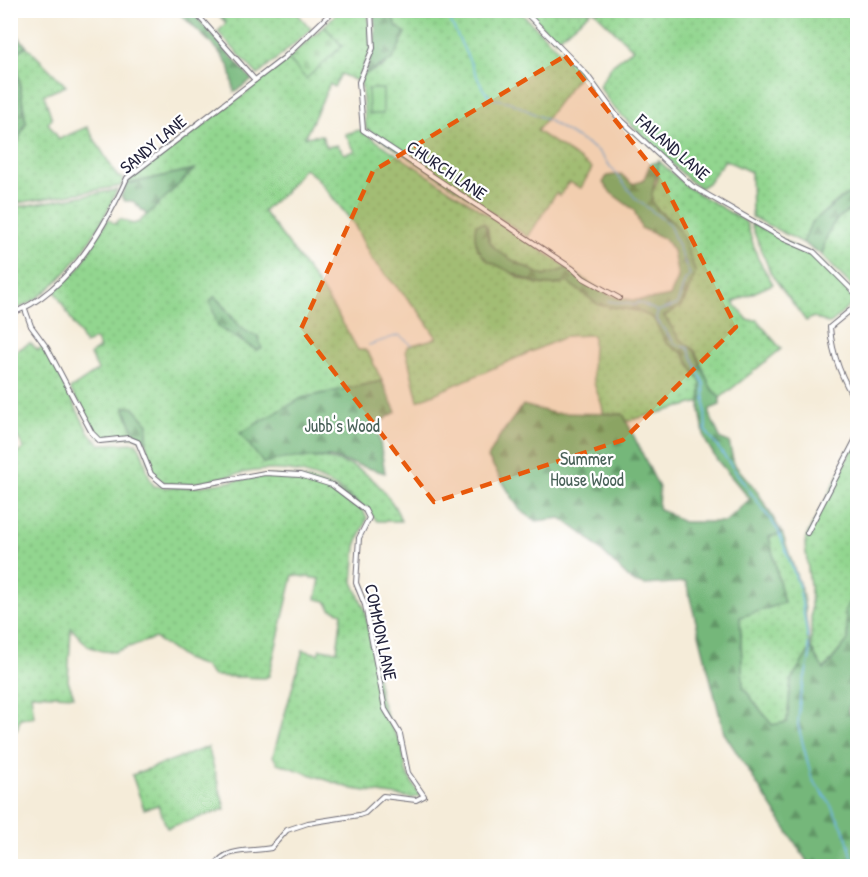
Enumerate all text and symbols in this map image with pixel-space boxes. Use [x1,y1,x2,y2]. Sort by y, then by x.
street label: FAILAND LANE [630,107,715,186]
street label: SANDY LANE [114,109,192,179]
street label: CHURCH LANE [402,134,492,206]
park label: Jubb's Wood [304,413,380,438]
park label: Summer House Wood [550,446,624,492]
street label: COMMON LANE [359,581,403,683]

